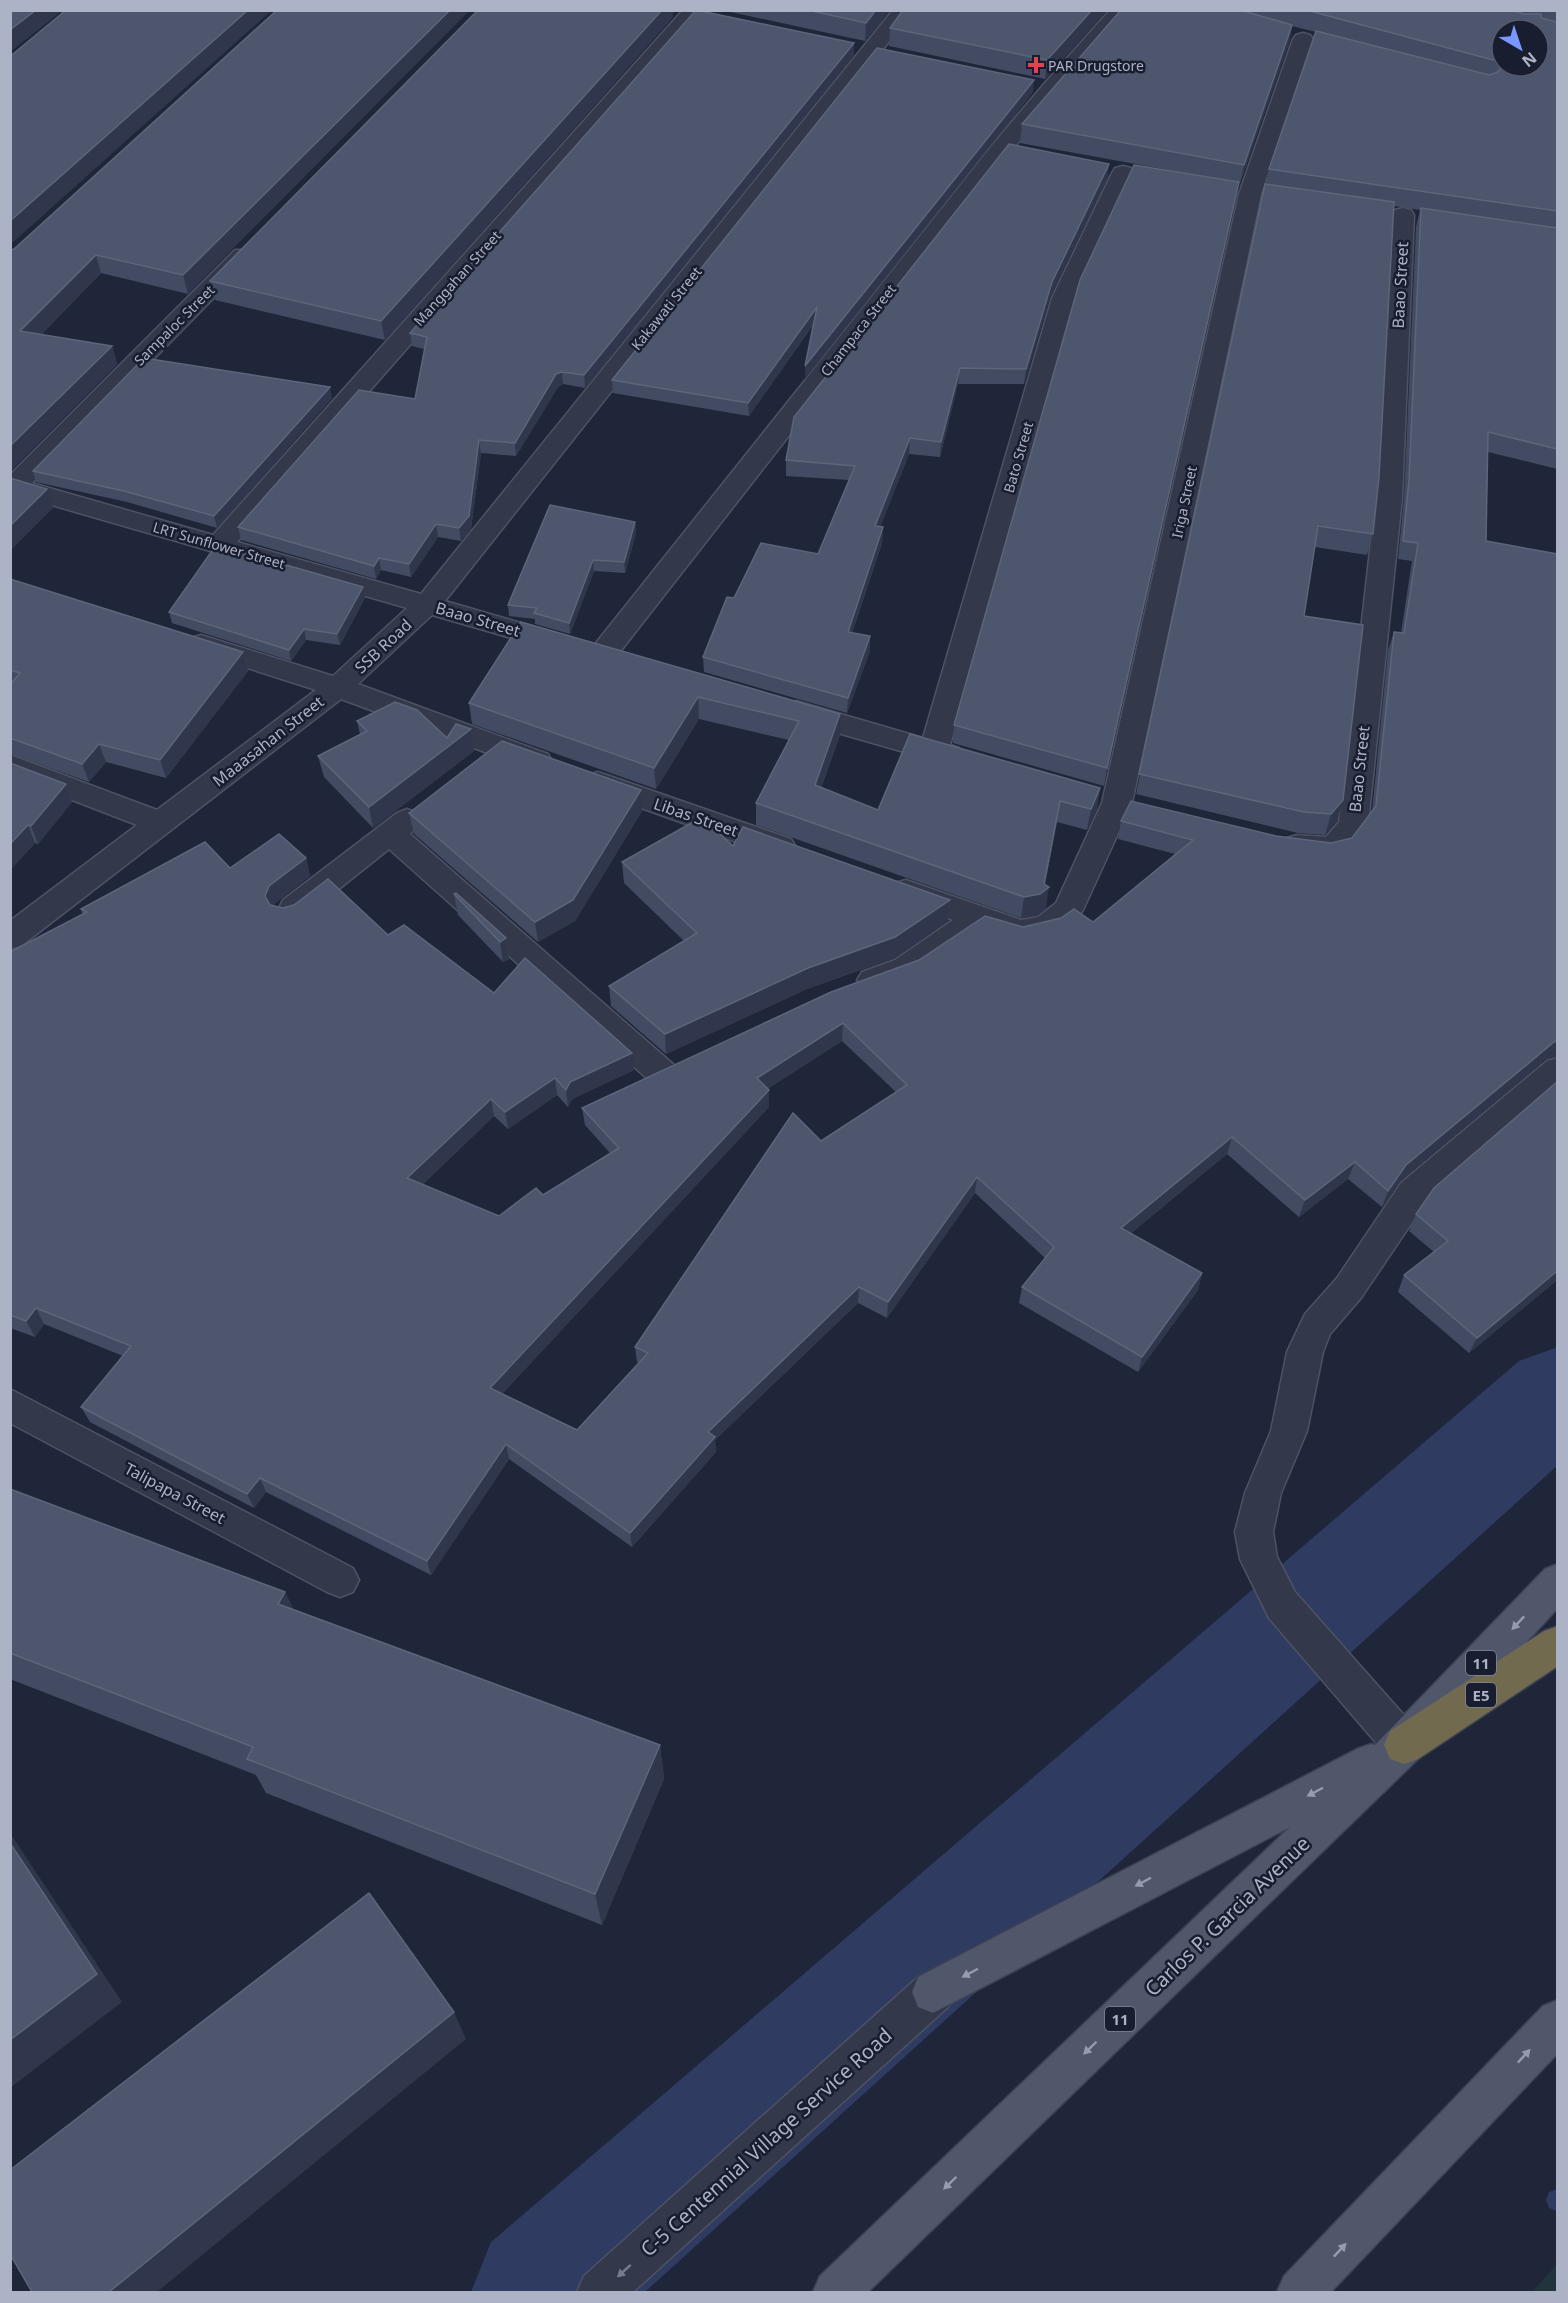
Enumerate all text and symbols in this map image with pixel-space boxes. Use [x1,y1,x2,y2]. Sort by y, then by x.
north arrow [1490,18,1550,78]
text: N [1517,47,1541,72]
place label: PAR Drugstore [1048,56,1144,75]
marker: PAR Drugstore [1029,58,1043,72]
street label: Manggahan Street [409,226,505,330]
street label: Baao Street [1387,241,1413,329]
street label: Kakawati Street [626,262,706,354]
street label: Champaca Street [816,280,900,380]
street label: Sampaloc Street [130,281,218,369]
street label: Bato Street [999,419,1037,495]
street label: Iriga Street [1167,464,1201,540]
street label: LRT Sunflower Street [151,517,287,573]
street label: Baao Street [433,596,523,642]
street label: SSB Road [350,614,416,678]
street label: Maaasahan Street [208,690,328,791]
street label: Baao Street [1344,724,1375,813]
street label: Libas Street [651,792,741,842]
street label: Talipapa Street [121,1457,230,1529]
one-way arrow [1511,1616,1525,1630]
road number: 11 [1466,1651,1496,1675]
road number: E5 [1466,1683,1496,1707]
one-way arrow [1307,1787,1324,1797]
street label: Carlos P. Garcia Avenue [1139,1830,1315,2002]
one-way arrow [1134,1877,1151,1887]
one-way arrow [961,1968,978,1978]
road number: 11 [1105,2007,1135,2031]
street label: C-5 Centennial Village Service Road [635,2022,897,2262]
one-way arrow [1083,2041,1098,2054]
one-way arrow [1516,2050,1530,2064]
one-way arrow [943,2176,957,2190]
one-way arrow [1333,2243,1346,2258]
one-way arrow [617,2264,632,2277]

